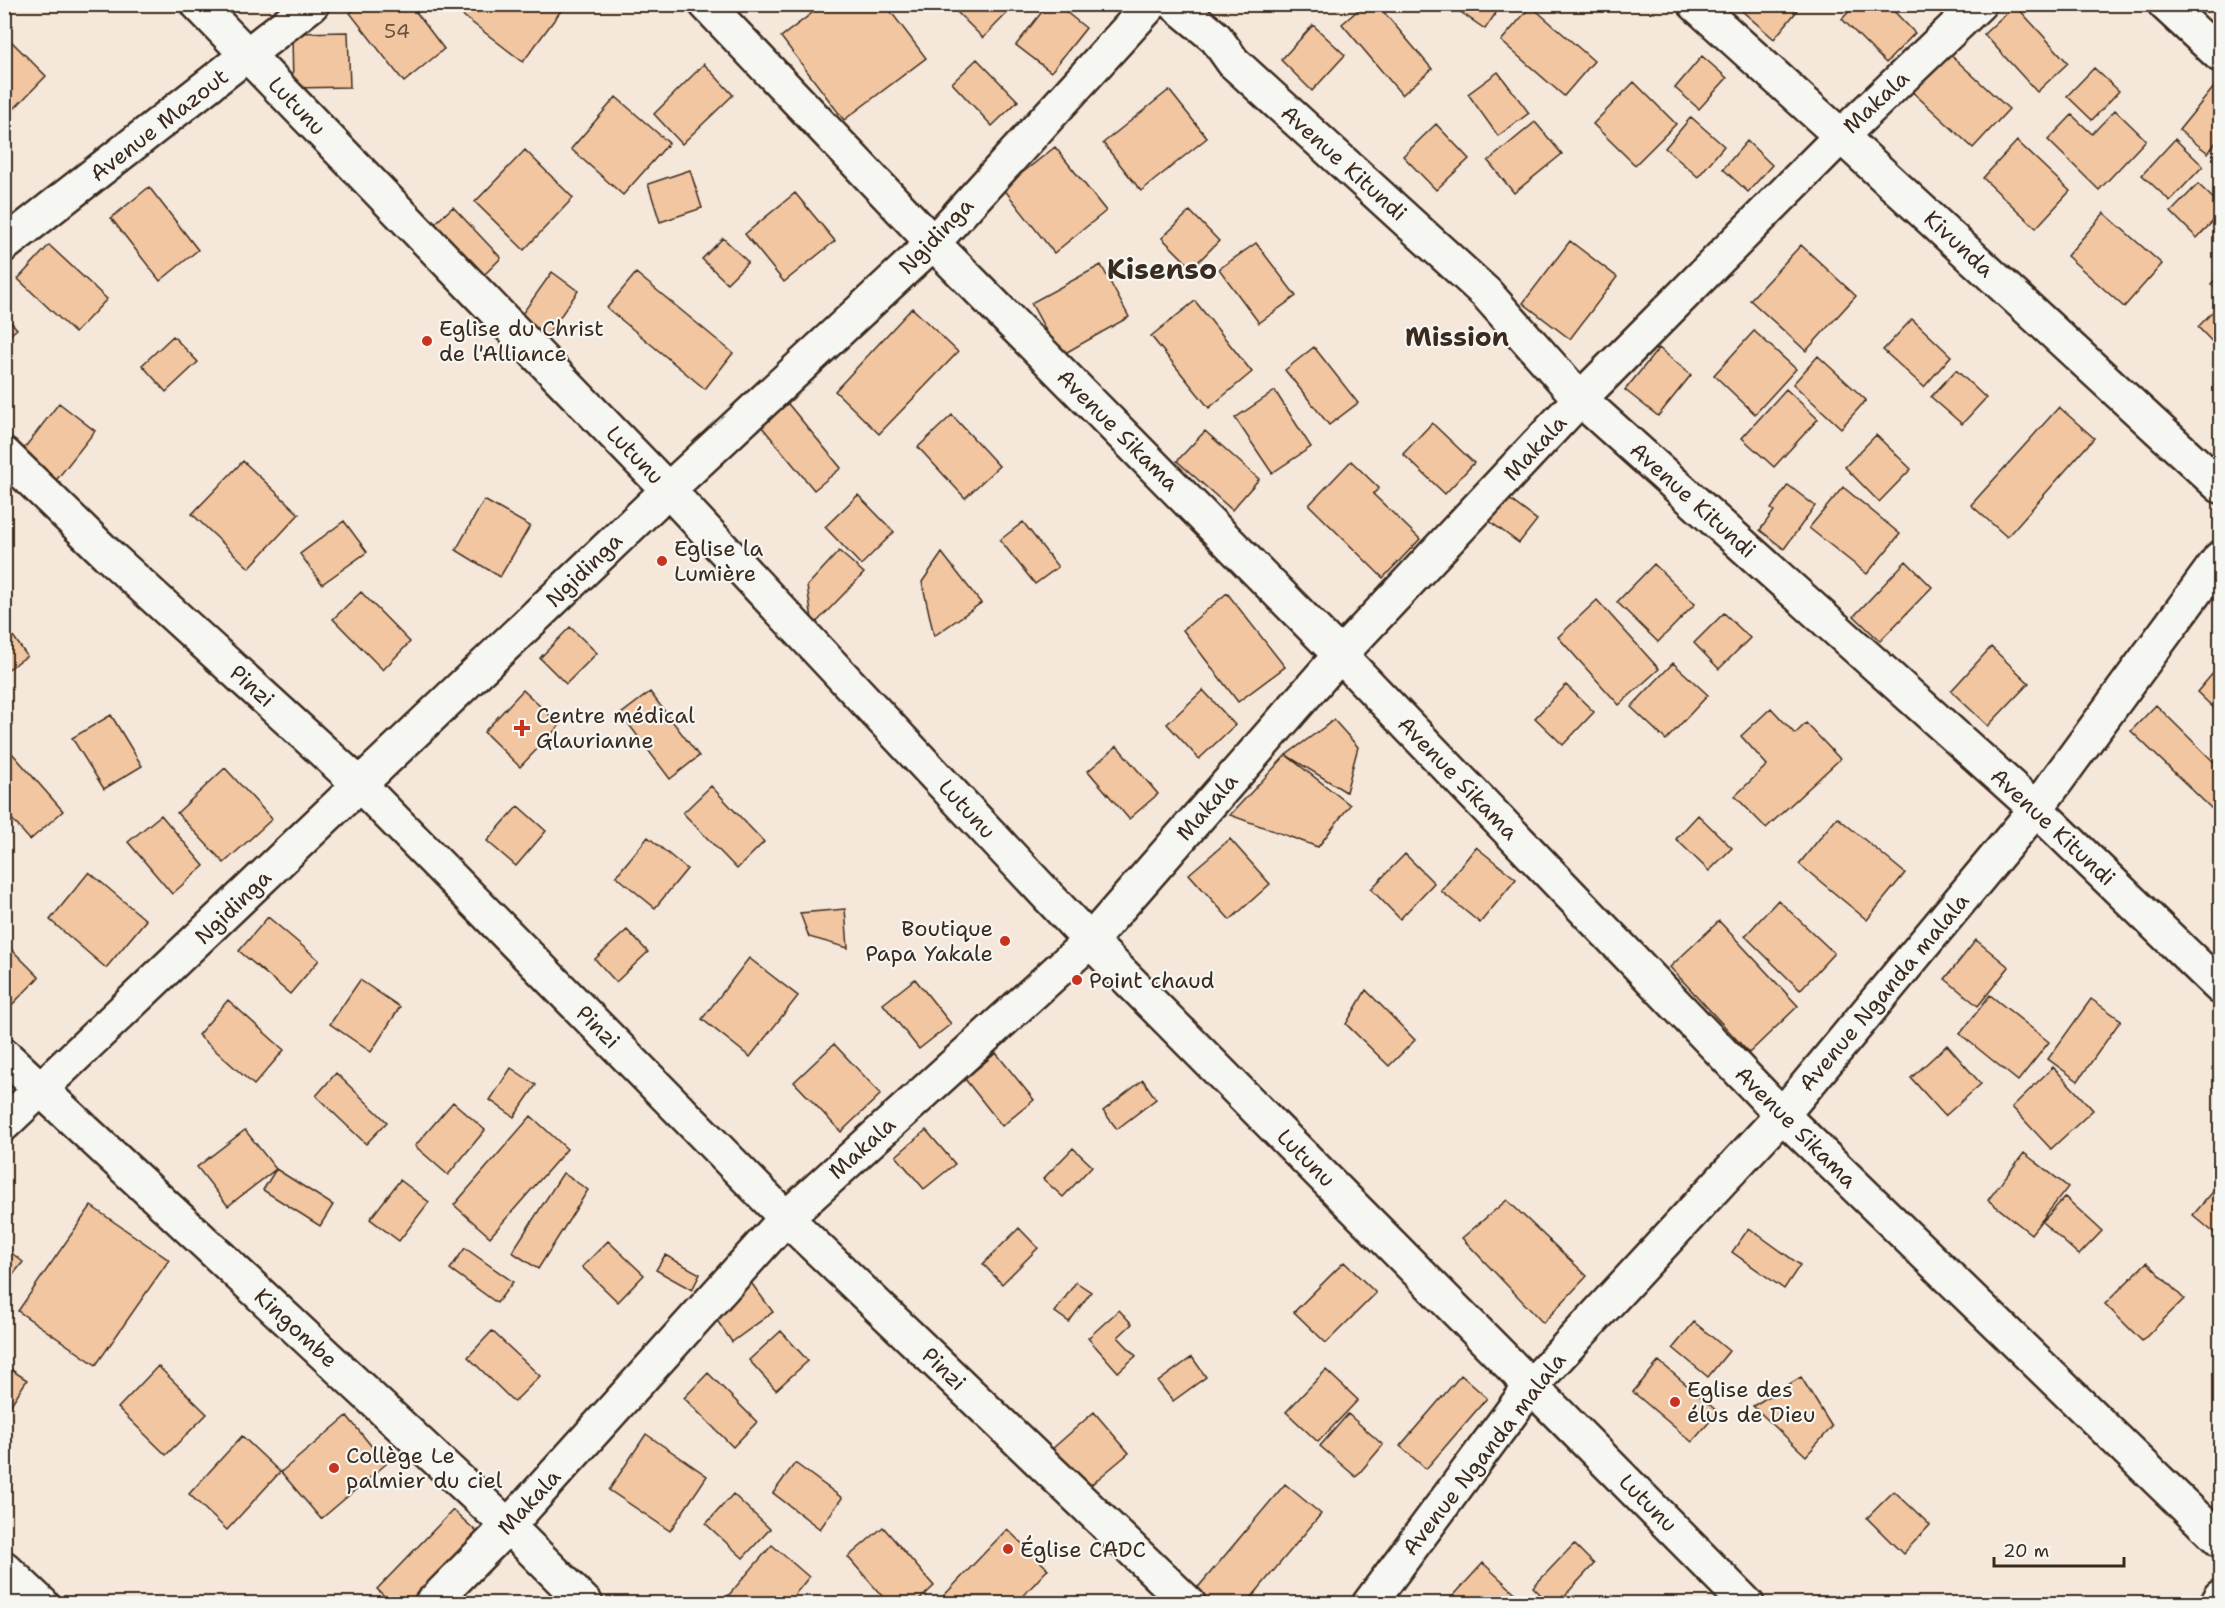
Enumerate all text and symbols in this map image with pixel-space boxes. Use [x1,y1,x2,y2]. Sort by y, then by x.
house number: 54 [384,18,410,44]
street label: Avenue Mazout [84,62,234,188]
street label: Makala [1837,64,1916,140]
street label: Lutunu [262,70,332,142]
street label: Avenue Kitundi [1275,99,1413,227]
street label: Ngidinga [892,191,980,281]
street label: Kivunda [1918,204,2000,284]
district label: Kisenso [1107,250,1217,288]
place label: Eglise du Christ de l'Alliance [439,314,604,368]
district label: Mission [1405,319,1509,354]
marker: Eglise du Christ de l'Alliance [420,334,434,348]
street label: Avenue Sikama [1051,363,1186,498]
street label: Makala [1497,408,1573,487]
street label: Lutunu [600,419,670,491]
street label: Avenue Kitundi [1624,436,1762,564]
street label: Ngidinga [539,526,629,614]
place label: Eglise la Lumière [674,534,764,588]
marker: Eglise la Lumière [655,554,669,568]
street label: Pinzi [224,658,280,714]
place label: Centre médical Glaurianne [536,701,695,755]
street label: Avenue Sikama [1392,710,1525,846]
marker: Centre médical Glaurianne [513,719,531,737]
street label: Avenue Kitundi [1985,762,2121,892]
street label: Makala [1170,767,1245,847]
street label: Lutunu [932,773,1002,845]
street label: Ngidinga [188,863,278,951]
street label: Avenue Nganda malala [1792,887,1976,1097]
place label: Boutique Papa Yakale [865,914,993,968]
marker: Boutique Papa Yakale [998,934,1012,948]
place label: Point chaud [1089,966,1215,995]
marker: Point chaud [1070,973,1084,987]
street label: Pinzi [570,999,626,1055]
street label: Avenue Sikama [1729,1060,1864,1195]
street label: Makala [822,1110,902,1186]
street label: Lutunu [1270,1122,1342,1194]
street label: Kingombe [248,1282,344,1374]
street label: Pinzi [916,1341,972,1397]
street label: Avenue Nganda malala [1396,1346,1573,1562]
place label: Eglise des élus de Dieu [1687,1375,1815,1429]
marker: Eglise des élus de Dieu [1668,1395,1682,1409]
place label: Collège Le palmier du ciel [346,1441,503,1495]
marker: Collège Le palmier du ciel [327,1461,341,1475]
street label: Makala [491,1462,567,1541]
street label: Lutunu [1612,1467,1684,1539]
scale bar [1994,1530,2124,1568]
place label: Église CADC [1020,1535,1146,1564]
text: 20 m [2003,1539,2049,1563]
marker: Église CADC [1001,1542,1015,1556]

